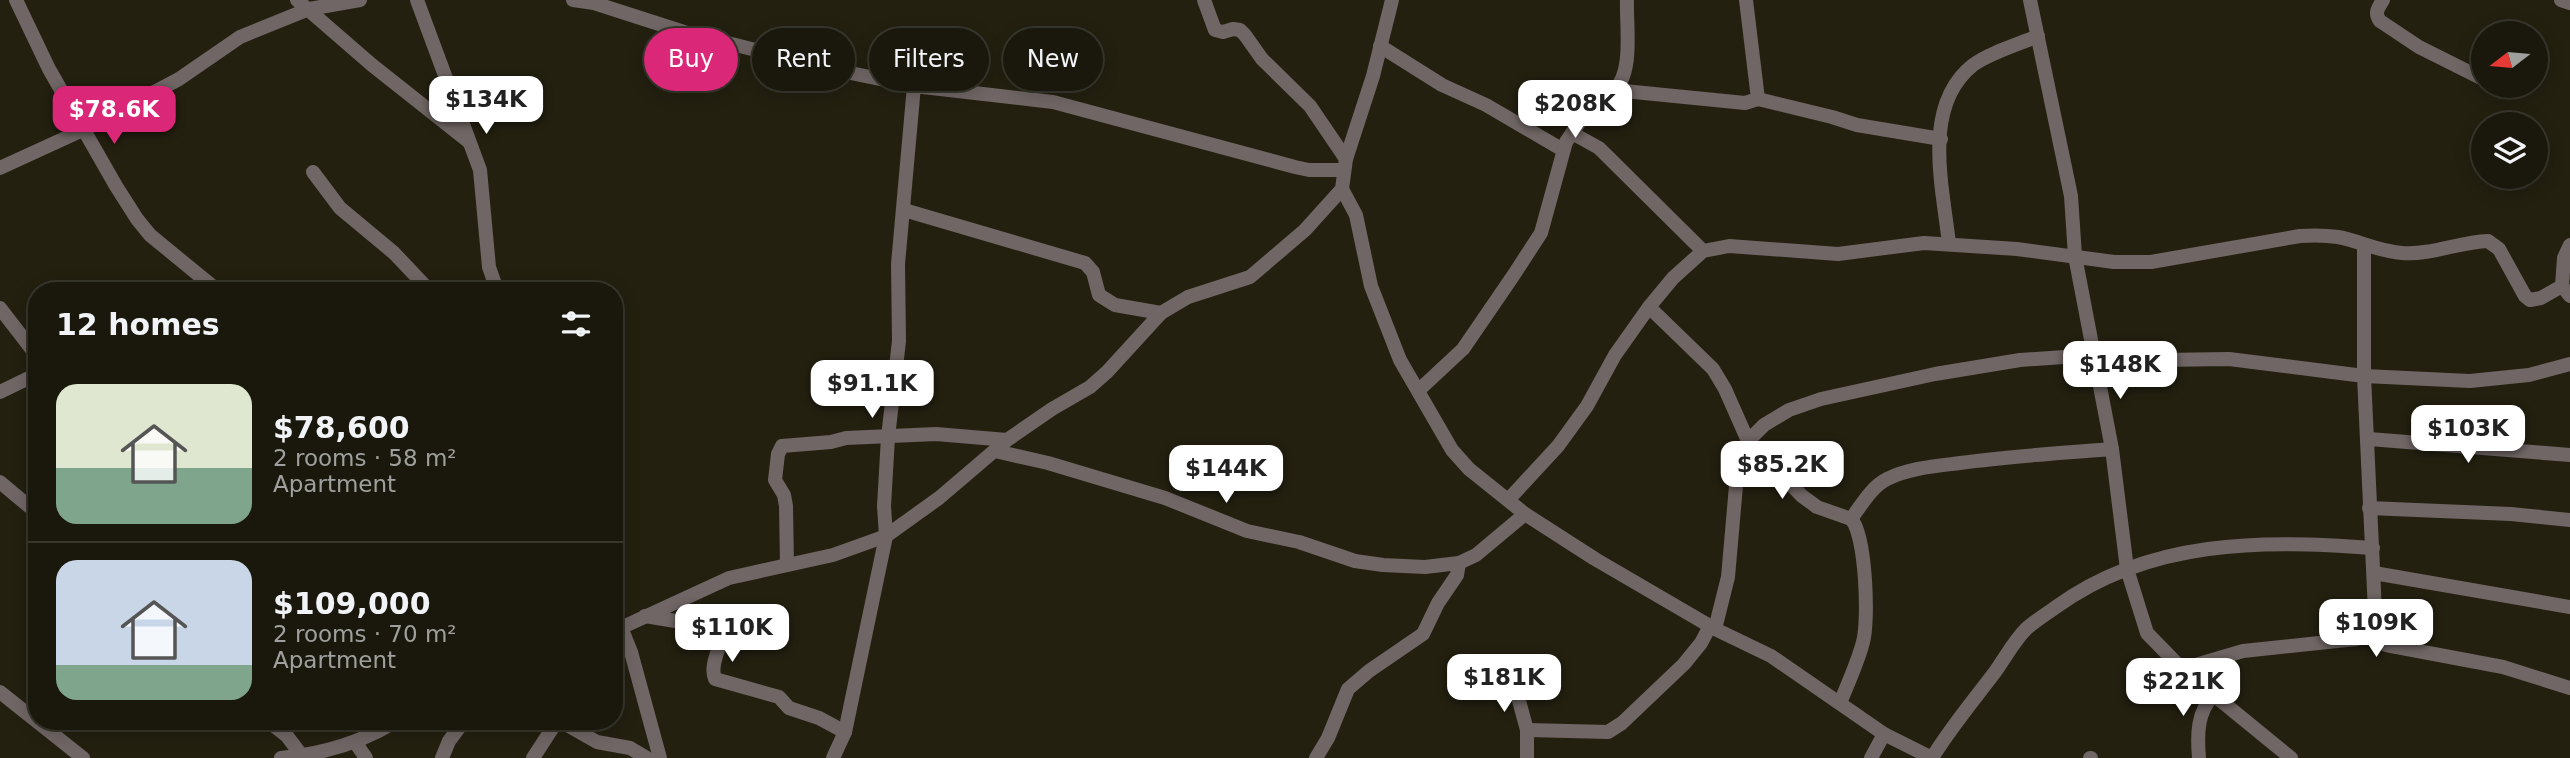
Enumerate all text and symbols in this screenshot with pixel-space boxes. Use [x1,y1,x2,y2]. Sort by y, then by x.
north arrow [2471,21,2548,98]
map controls [2471,21,2548,189]
chip: Buy [644,28,738,91]
chip: Rent [752,28,855,91]
chip: Filters [869,28,989,91]
chip: New [1003,28,1103,91]
pin: $134K [437,76,535,136]
pin: $208K [1526,80,1624,140]
pin: $78.6K [57,86,171,146]
text: $134K [445,86,527,112]
text: $208K [1534,90,1616,116]
text: $78.6K [69,96,159,122]
button: layers [2471,112,2548,189]
icon: filters [557,305,595,343]
text: 12 homes [56,307,220,342]
pin: $148K [2071,342,2169,401]
text: $148K [2079,351,2161,377]
pin: $91.1K [815,360,929,420]
text: $91.1K [827,370,917,396]
pin: $103K [2419,406,2517,465]
text: $78,600 [273,410,410,445]
icon: home [112,412,196,496]
text: $103K [2427,415,2509,441]
pin: $85.2K [1725,442,1839,501]
text: 2 rooms · 58 m² [273,445,457,471]
pin: $144K [1177,446,1275,505]
text: $85.2K [1737,451,1827,477]
text: $144K [1185,455,1267,481]
text: Apartment [273,471,396,497]
text: $109,000 [273,586,431,621]
icon: home [112,588,196,672]
pin: $109K [2327,600,2425,659]
pin: $110K [683,604,781,664]
text: $109K [2335,609,2417,635]
text: $110K [691,614,773,640]
text: 2 rooms · 70 m² [273,621,457,647]
text: Apartment [273,647,396,673]
pin: $181K [1455,654,1553,714]
pin: $221K [2134,658,2232,718]
text: $181K [1463,664,1545,690]
text: $221K [2142,668,2224,694]

